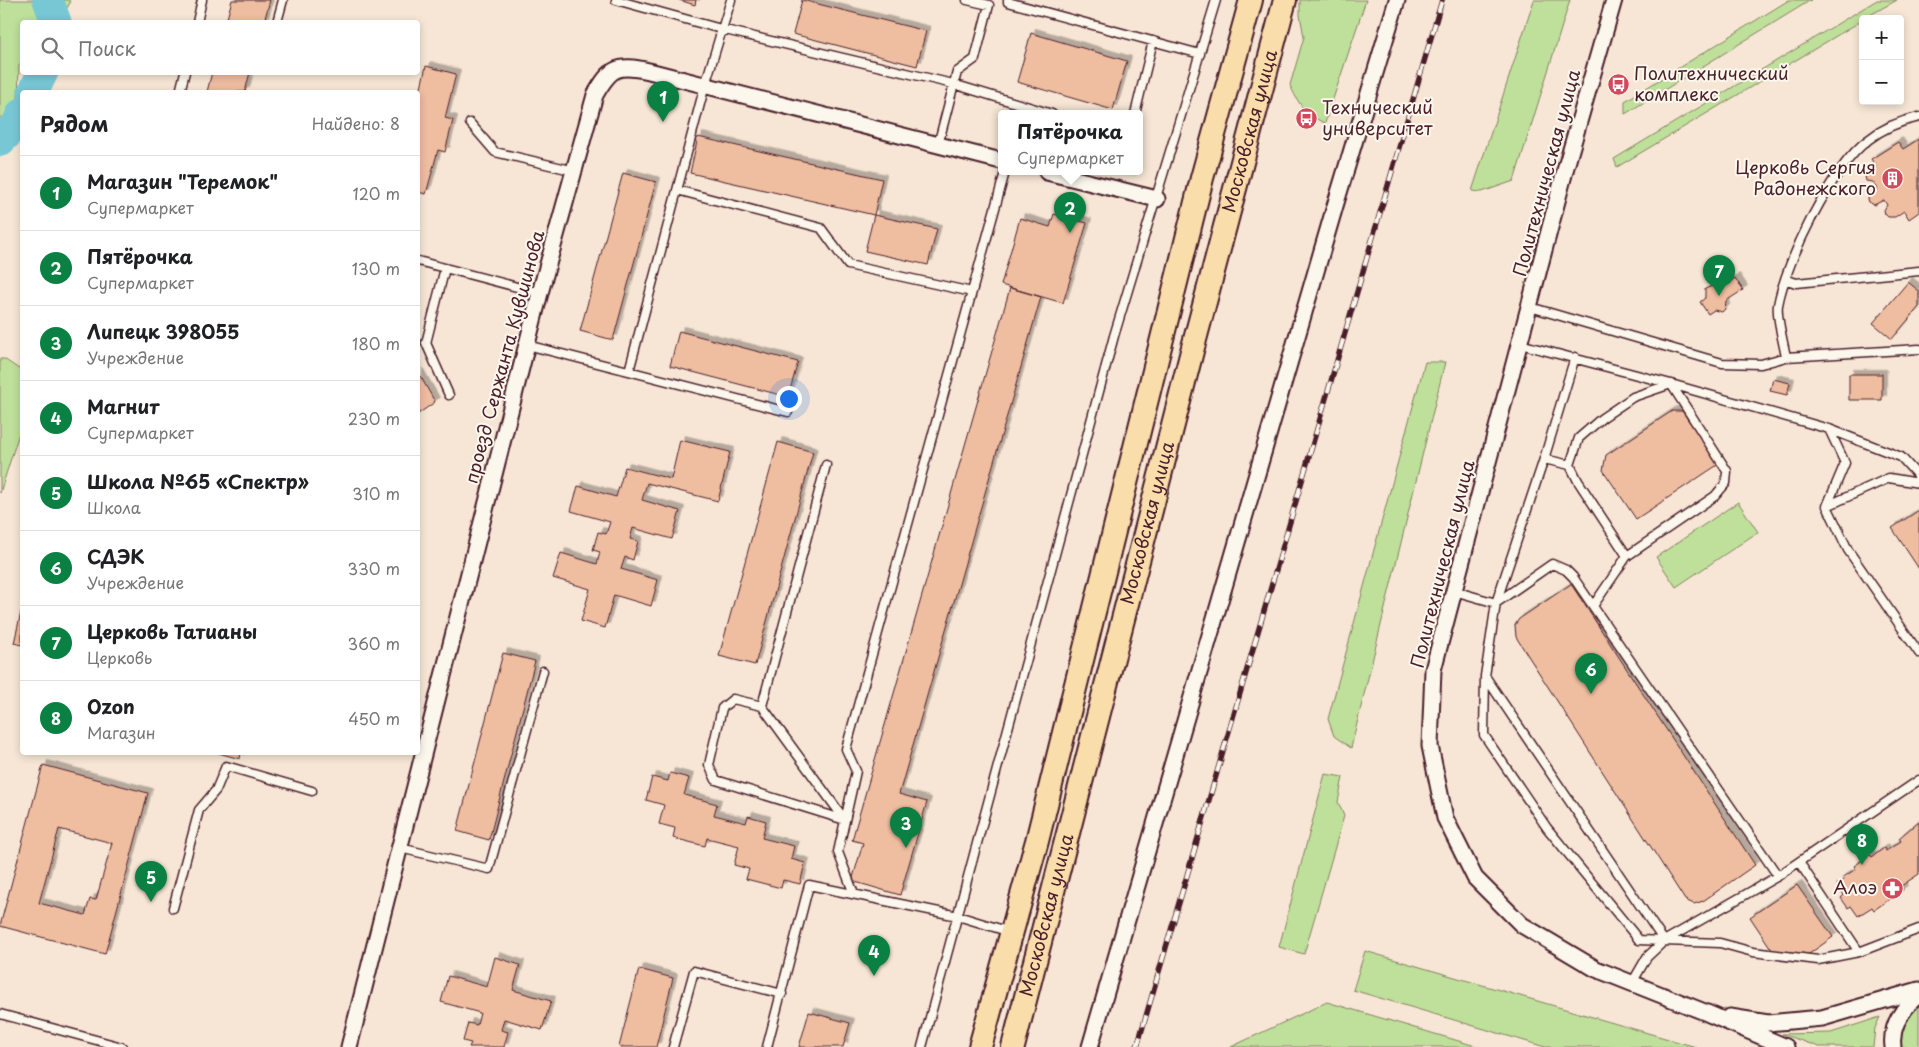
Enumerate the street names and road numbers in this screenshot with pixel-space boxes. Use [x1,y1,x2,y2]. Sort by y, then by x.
street label: Московская улица [1214,46,1283,215]
street label: Политехническая улица [1505,65,1586,279]
street label: проезд Сержанта Кувшинова [457,226,551,486]
street label: Московская улица [1112,438,1180,607]
street label: Политехническая улица [1403,456,1481,670]
street label: Московская улица [1012,830,1080,999]

